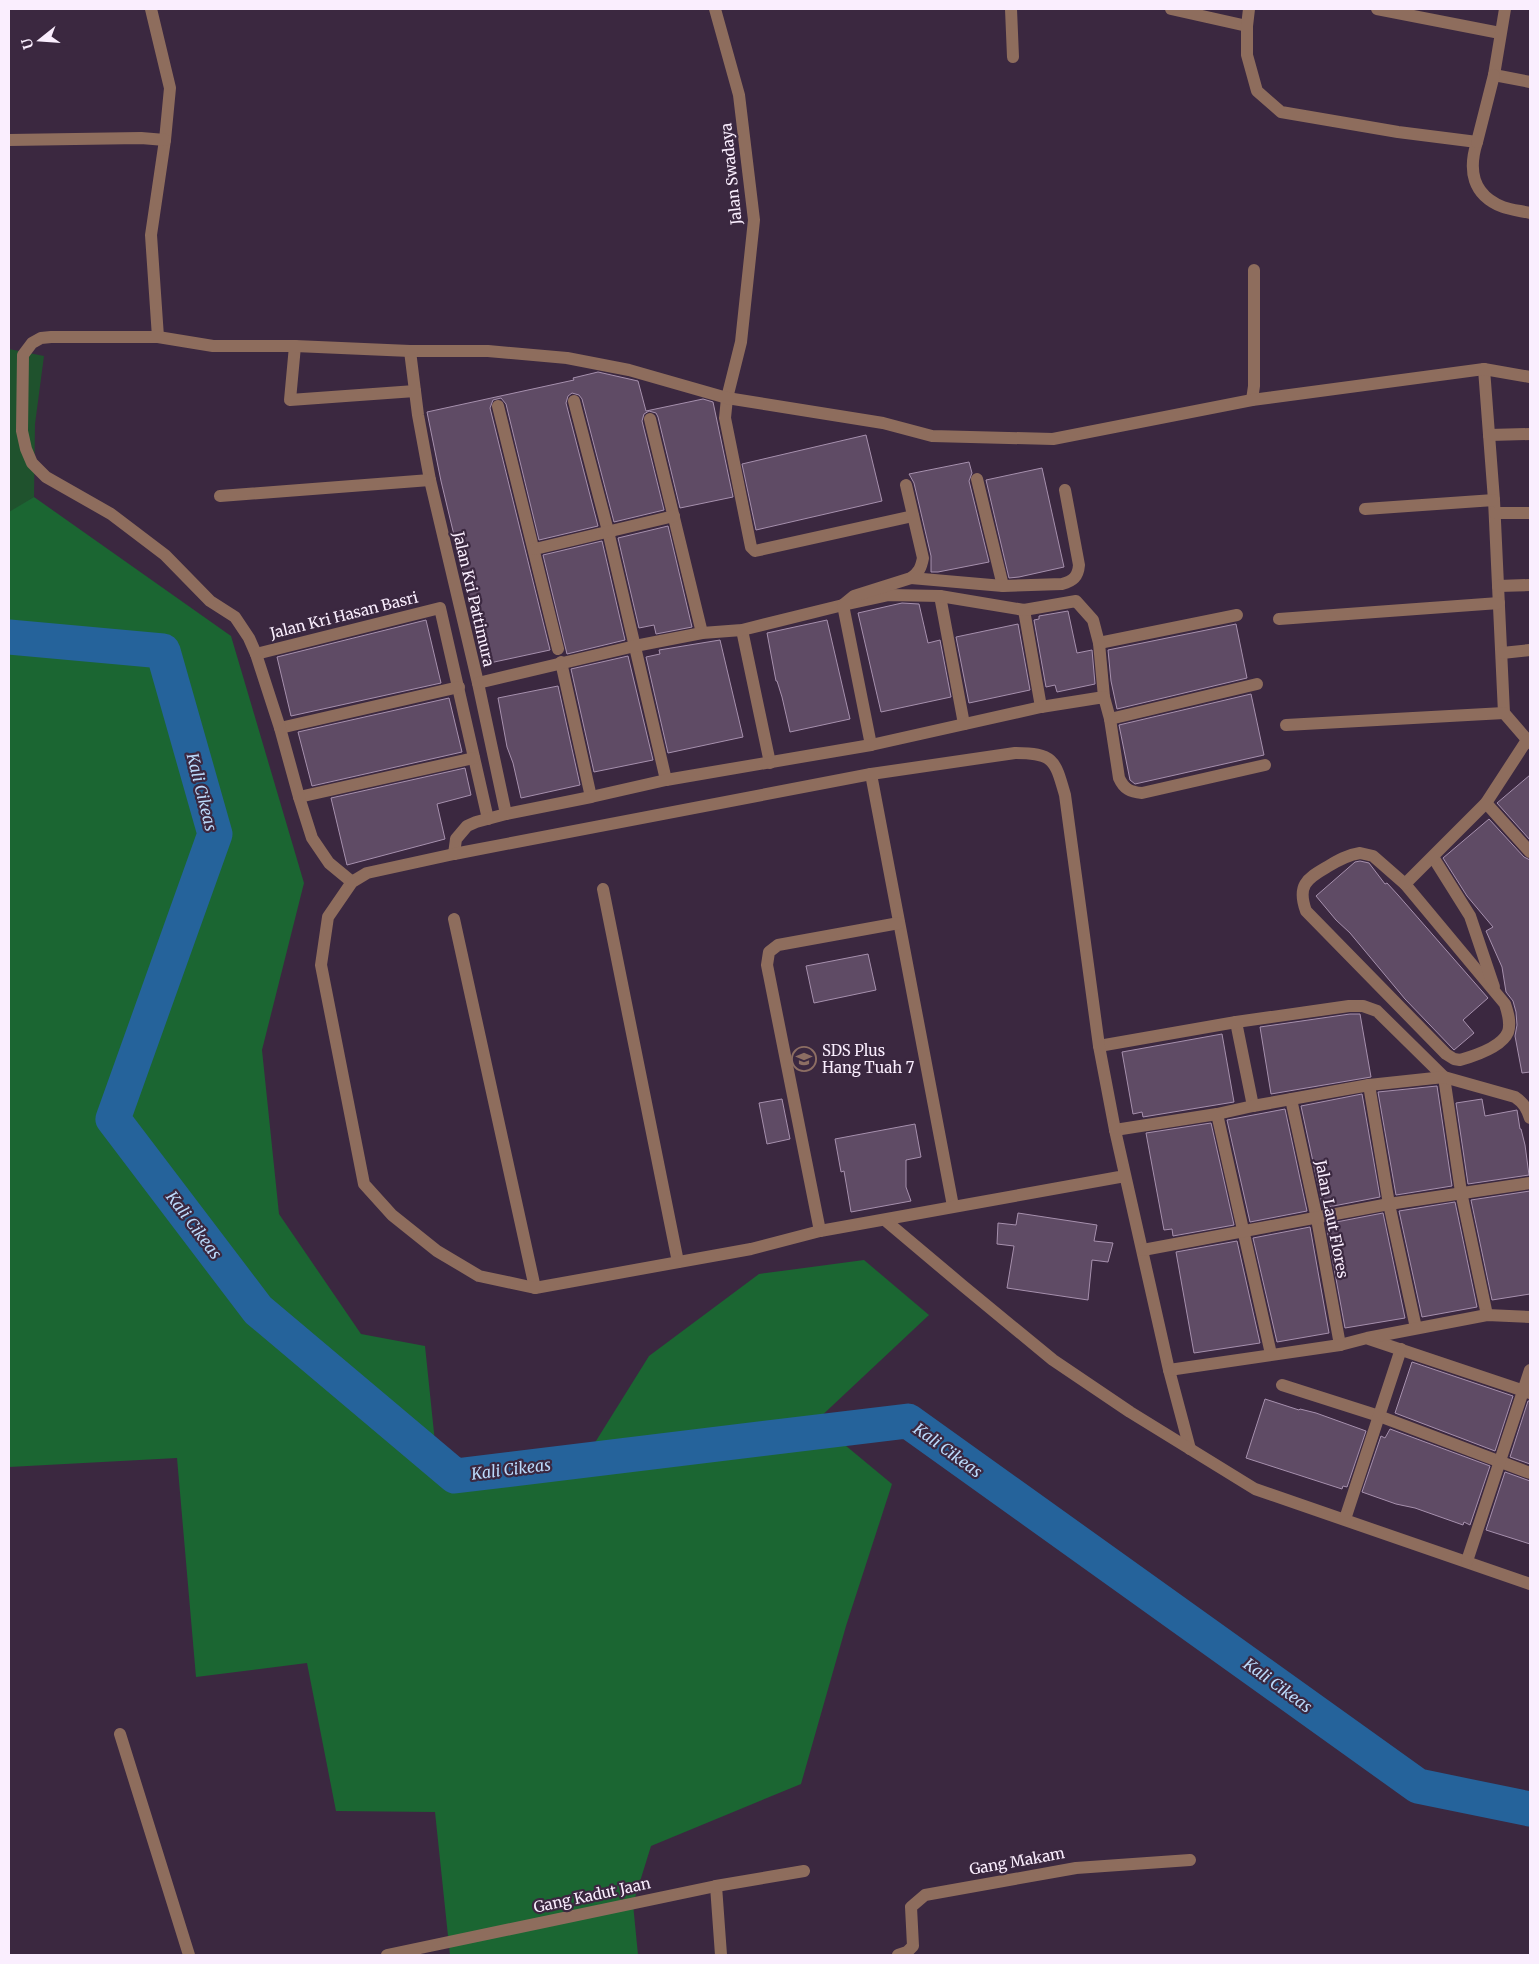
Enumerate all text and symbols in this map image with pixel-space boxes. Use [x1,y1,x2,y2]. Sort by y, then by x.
north arrow [15,15,65,65]
text: U [17,36,38,51]
street label: Jalan Swadaya [716,122,746,227]
street label: Jalan Kri Pattimura [449,529,499,668]
street label: Jalan Kri Hasan Basri [267,587,420,643]
water label: Kali Cikeas [182,750,221,833]
place label: SDS Plus Hang Tuah 7 [822,1041,915,1077]
school or university icon: SDS Plus Hang Tuah 7 [791,1046,817,1072]
street label: Jalan Laut Flores [1311,1157,1353,1280]
water label: Kali Cikeas [161,1186,226,1263]
water label: Kali Cikeas [909,1418,986,1482]
water label: Kali Cikeas [469,1454,552,1484]
water label: Kali Cikeas [1239,1653,1316,1717]
street label: Gang Makam [968,1843,1066,1879]
street label: Gang Kadut Jaan [532,1873,652,1917]

